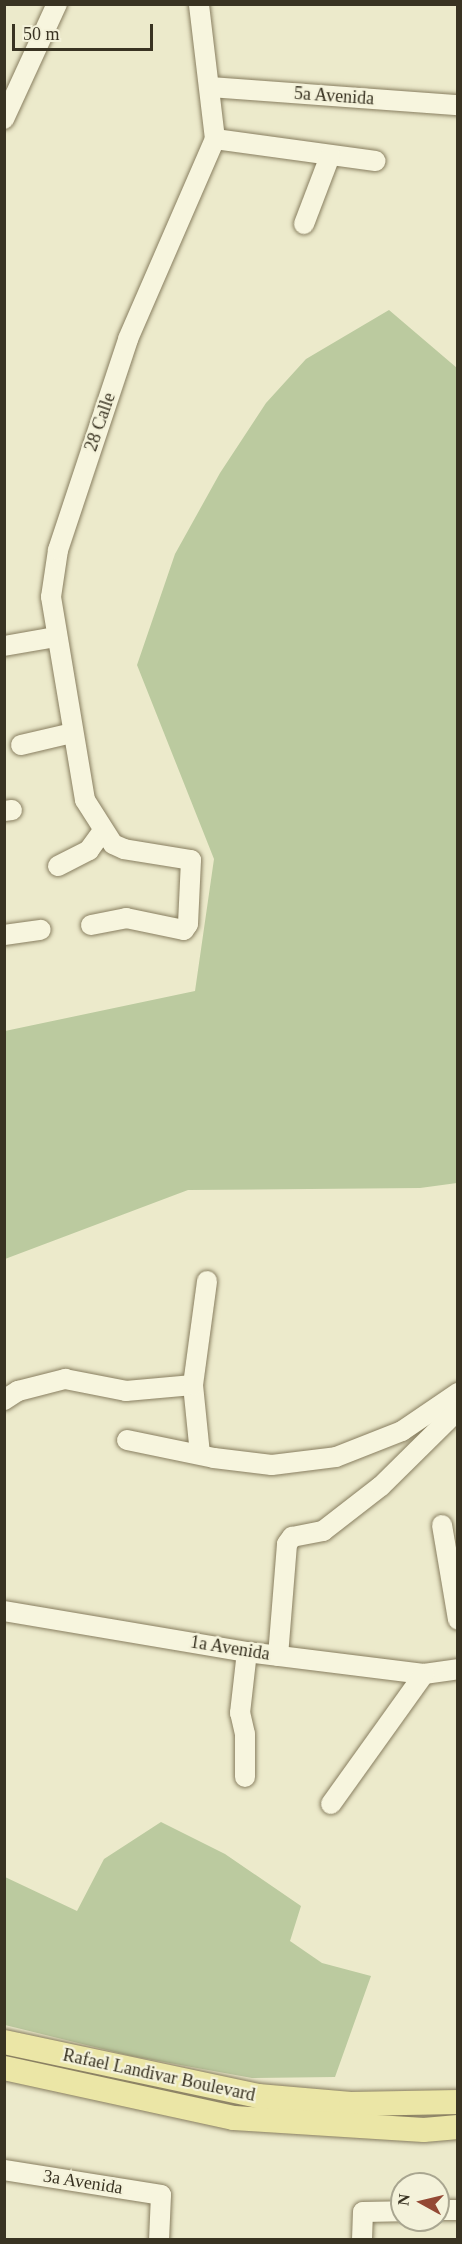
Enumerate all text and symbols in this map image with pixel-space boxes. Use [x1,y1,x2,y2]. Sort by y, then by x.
scale bar [15,12,156,50]
text: 50 m [23,24,60,44]
street label: 5a Avenida [293,82,375,110]
street label: 28 Calle [80,390,120,454]
street label: 1a Avenida [188,1631,272,1665]
street label: Rafael Landivar Boulevard [61,2044,257,2106]
street label: 3a Avenida [41,2165,125,2199]
north arrow [390,2172,450,2232]
text: N [394,2193,413,2207]

